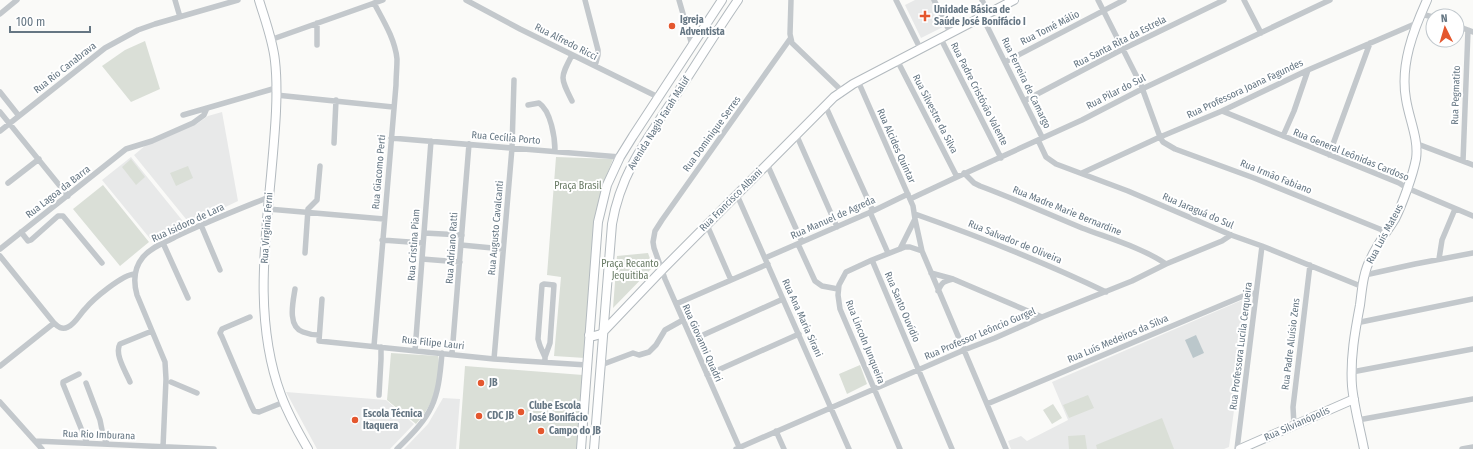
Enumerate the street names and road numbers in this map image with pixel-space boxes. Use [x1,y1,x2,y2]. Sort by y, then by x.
street label: Rua Tomé Málio [1018,8,1082,48]
street label: Rua Santa Rita da Estrela [1072,13,1168,71]
street label: Rua Alfredo Ricci [533,21,599,63]
street label: Rua Ferreira de Camargo [999,36,1053,130]
street label: Rua Rio Canabrava [31,40,99,96]
street label: Rua Padre Cristóvão Valente [948,40,1010,148]
street label: Rua Professora Joana Fagundes [1185,57,1305,121]
street label: Rua Pegmatito [1449,65,1463,125]
street label: Rua Silvestre da Silva [910,72,960,156]
street label: Rua Pilar do Sul [1084,72,1148,112]
street label: Avenida Nagib Farah Maluf [625,73,693,172]
street label: Rua Dominique Serres [680,94,744,174]
street label: Rua Alcides Quintar [874,107,918,186]
street label: Rua General Leônidas Cardoso [1291,126,1411,184]
street label: Rua Cecília Porto [471,128,541,147]
street label: Rua Giacomo Perti [370,134,388,210]
street label: Rua Irmão Fabiano [1238,157,1314,197]
street label: Rua Lagoa da Barra [23,163,93,221]
street label: Rua Francisco Albani [697,166,765,234]
street label: Rua Augusto Cavalcanti [486,180,506,276]
street label: Rua Madre Marie Bernardine [1011,184,1123,238]
street label: Rua Jaraguá do Sul [1160,191,1236,232]
street label: Rua Virginía Ferni [258,192,275,264]
street label: Rua Manuel de Agreda [789,194,877,242]
street label: Rua Isidoro de Lara [150,201,226,245]
street label: Rua Luís Mateus [1363,202,1406,266]
street label: Rua Cristina Piam [406,209,422,281]
street label: Rua Adriano Ratti [444,212,460,284]
street label: Rua Salvador de Oliveira [966,218,1064,266]
street label: Rua Santo Ouvídio [882,270,923,344]
street label: Rua Ana Maria Sirani [779,277,825,359]
street label: Rua Professora Lucila Cerqueira [1227,281,1255,411]
street label: Rua Padre Aluísio Zens [1278,297,1303,391]
street label: Rua Lincoln Junqueira [843,298,887,386]
street label: Rua Giovanni Quadri [679,302,725,384]
street label: Rua Professor Leôncio Gurgel [923,305,1038,363]
street label: Rua Luís Medeiros da Silva [1065,311,1170,366]
street label: Rua Filipe Lauri [401,334,465,352]
street label: Rua Silvianópolis [1262,404,1332,444]
street label: Rua Rio Imburana [63,428,136,442]

